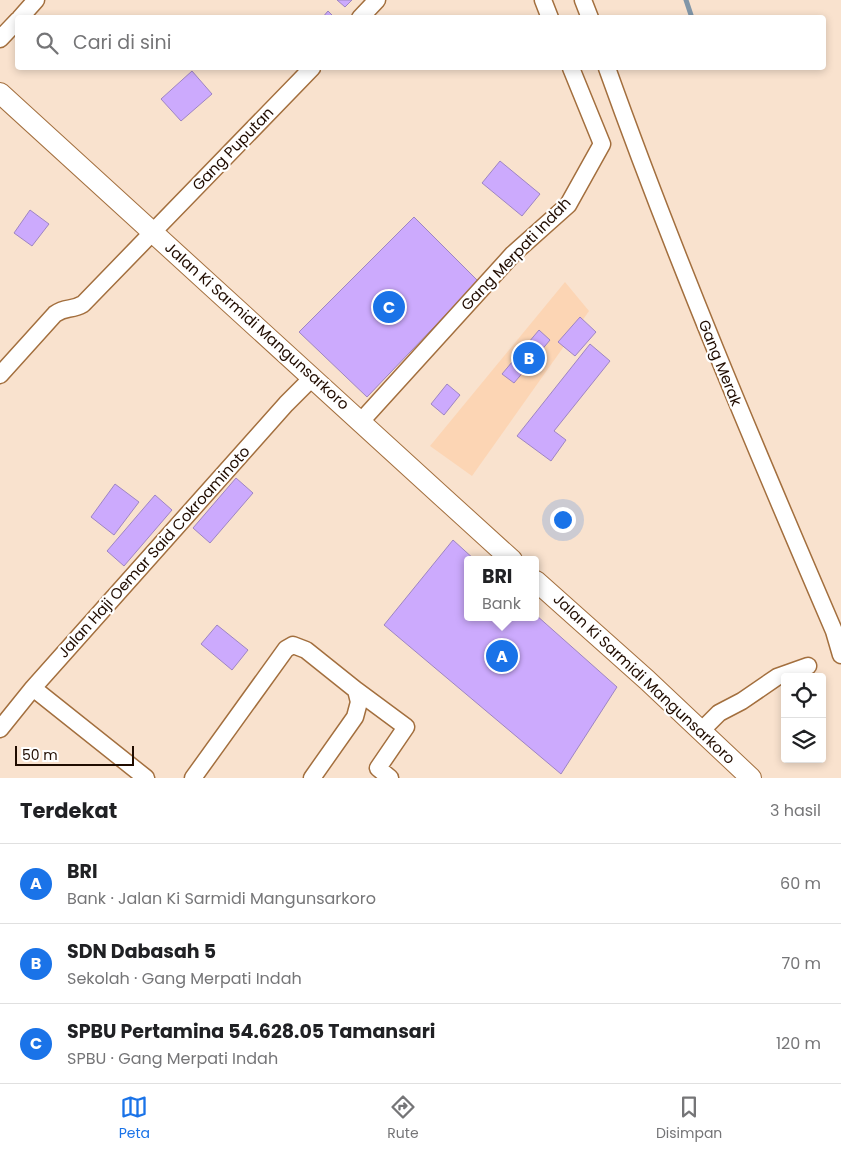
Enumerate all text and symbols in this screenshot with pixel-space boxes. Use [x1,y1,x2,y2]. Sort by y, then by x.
search box [15,15,826,70]
icon: search [33,29,61,57]
text: Cari di sini [73,29,171,56]
street label: Gang Puputan [187,102,278,195]
street label: Gang Merpati Indah [456,192,575,315]
street label: Jalan Ki Sarmidi Mangunsarkoro [160,237,354,414]
pin: C [373,288,405,326]
street label: Gang Merak [694,317,747,409]
pin: B [513,339,545,377]
street label: Jalan Haji Oemar Said Cokroaminoto [53,441,254,662]
your location [550,507,576,533]
popup [464,556,539,621]
text: BRI [482,563,512,590]
street label: Jalan Ki Sarmidi Mangunsarkoro [549,588,740,769]
text: Bank [482,592,521,615]
pin: A [486,637,518,675]
map controls [781,673,826,763]
button: locate [781,673,826,718]
button: layers [781,718,826,763]
scale bar [15,743,134,766]
text: 50 m [22,745,58,765]
text: Terdekat [20,796,117,825]
text: 3 hasil [770,799,821,822]
text: BRI [67,858,98,885]
text: A [30,872,42,895]
text: 60 m [780,872,821,895]
text: Bank · Jalan Ki Sarmidi Mangunsarkoro [67,887,376,910]
text: SDN Dabasah 5 [67,938,216,965]
text: B [31,952,41,975]
text: 70 m [781,952,821,975]
text: Sekolah · Gang Merpati Indah [67,967,302,990]
text: SPBU Pertamina 54.628.05 Tamansari [67,1018,435,1045]
text: C [30,1032,42,1055]
text: 120 m [776,1032,821,1055]
text: SPBU · Gang Merpati Indah [67,1047,278,1070]
tab: Peta [119,1093,150,1144]
tab: Rute [387,1093,419,1144]
tab: Disimpan [656,1093,722,1144]

